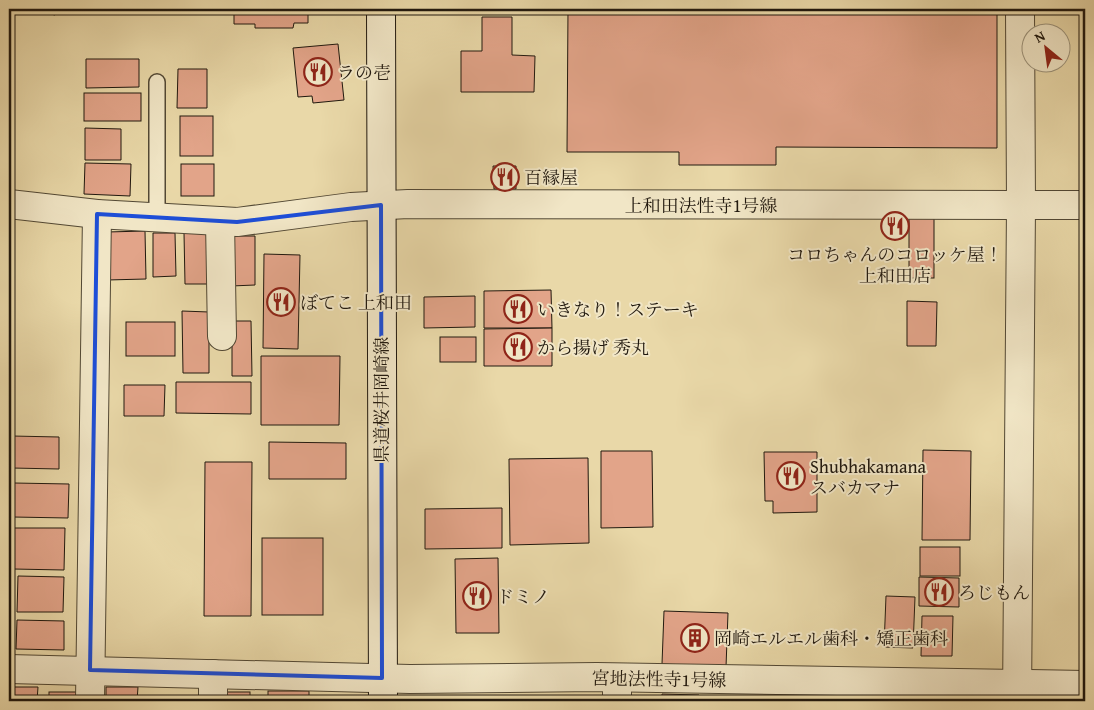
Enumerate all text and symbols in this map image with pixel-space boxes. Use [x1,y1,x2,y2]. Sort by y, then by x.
north arrow [1022,22,1072,72]
text: N [1031,25,1049,48]
restaurant icon: ラの壱 [303,57,333,87]
place label: ラの壱 [337,59,391,86]
restaurant icon: 百縁屋 [490,162,520,192]
place label: 百縁屋 [524,164,578,191]
street label: 上和田法性寺1号線 [625,192,777,219]
restaurant icon: コロちゃんのコロッケ屋！ 上和田店 [880,211,910,241]
place label: コロちゃんのコロッケ屋！ 上和田店 [787,241,1003,289]
restaurant icon: ぼてこ 上和田 [266,287,296,317]
place label: ぼてこ 上和田 [300,289,412,316]
restaurant icon: いきなり！ステーキ [503,294,533,324]
place label: いきなり！ステーキ [537,296,699,323]
restaurant icon: から揚げ 秀丸 [503,332,533,362]
place label: から揚げ 秀丸 [537,334,649,361]
street label: 県道桜井岡崎線 [368,337,395,463]
place label: Shubhakamana スバカマナ [810,453,927,501]
restaurant icon: Shubhakamana スバカマナ [776,461,806,491]
restaurant icon: ろじもん [924,577,954,607]
place label: ろじもん [958,579,1030,606]
restaurant icon: ドミノ [462,581,492,611]
place label: ドミノ [496,583,550,610]
building icon: 岡崎エルエル歯科・矯正歯科 [680,623,710,653]
place label: 岡崎エルエル歯科・矯正歯科 [714,625,948,652]
street label: 宮地法性寺1号線 [591,664,727,694]

